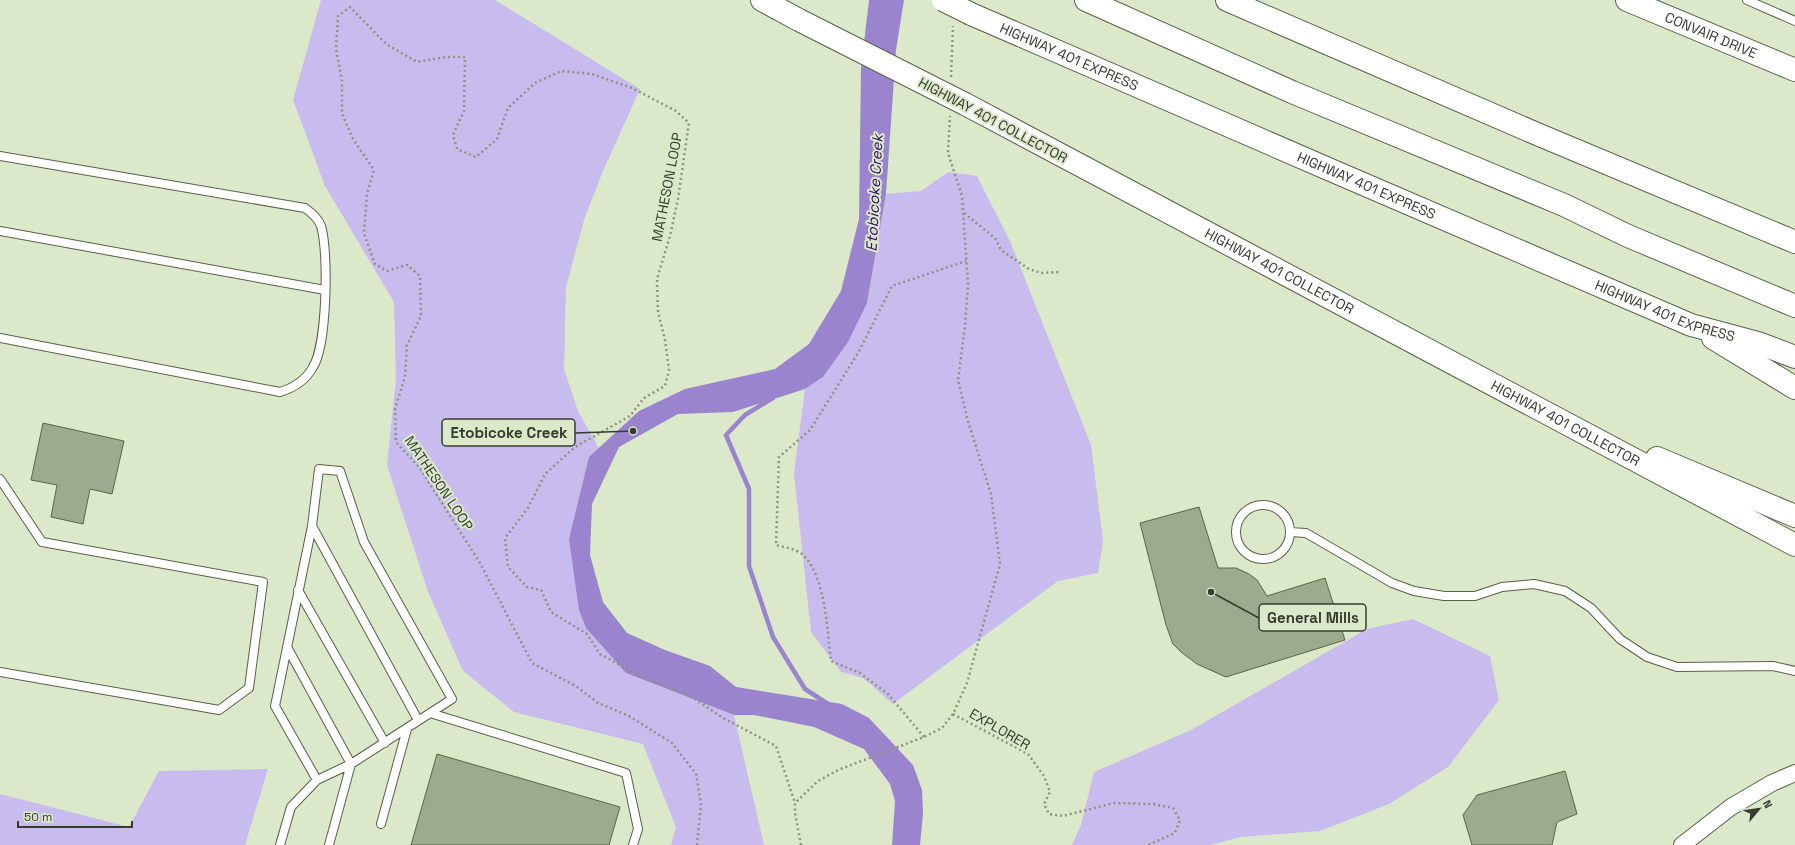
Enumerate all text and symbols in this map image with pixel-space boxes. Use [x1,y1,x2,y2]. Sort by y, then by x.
street label: CONVAIR DRIVE [1662,8,1760,62]
street label: HIGHWAY 401 EXPRESS [997,19,1141,94]
street label: HIGHWAY 401 COLLECTOR [915,73,1071,167]
street label: MATHESON LOOP [648,131,686,243]
water label: Etobicoke Creek [861,132,887,252]
street label: HIGHWAY 401 EXPRESS [1294,148,1438,223]
street label: HIGHWAY 401 COLLECTOR [1202,224,1357,318]
street label: HIGHWAY 401 EXPRESS [1592,276,1737,345]
street label: HIGHWAY 401 COLLECTOR [1488,376,1643,470]
callout: Etobicoke Creek [442,419,575,446]
text: Etobicoke Creek [450,423,568,442]
street label: MATHESON LOOP [401,432,477,534]
callout: General Mills [1259,604,1366,631]
text: General Mills [1267,608,1359,627]
street label: EXPLORER [966,704,1034,754]
north arrow [1739,789,1779,829]
text: N [1760,798,1776,811]
scale bar [18,803,132,829]
text: 50 m [24,809,52,825]

